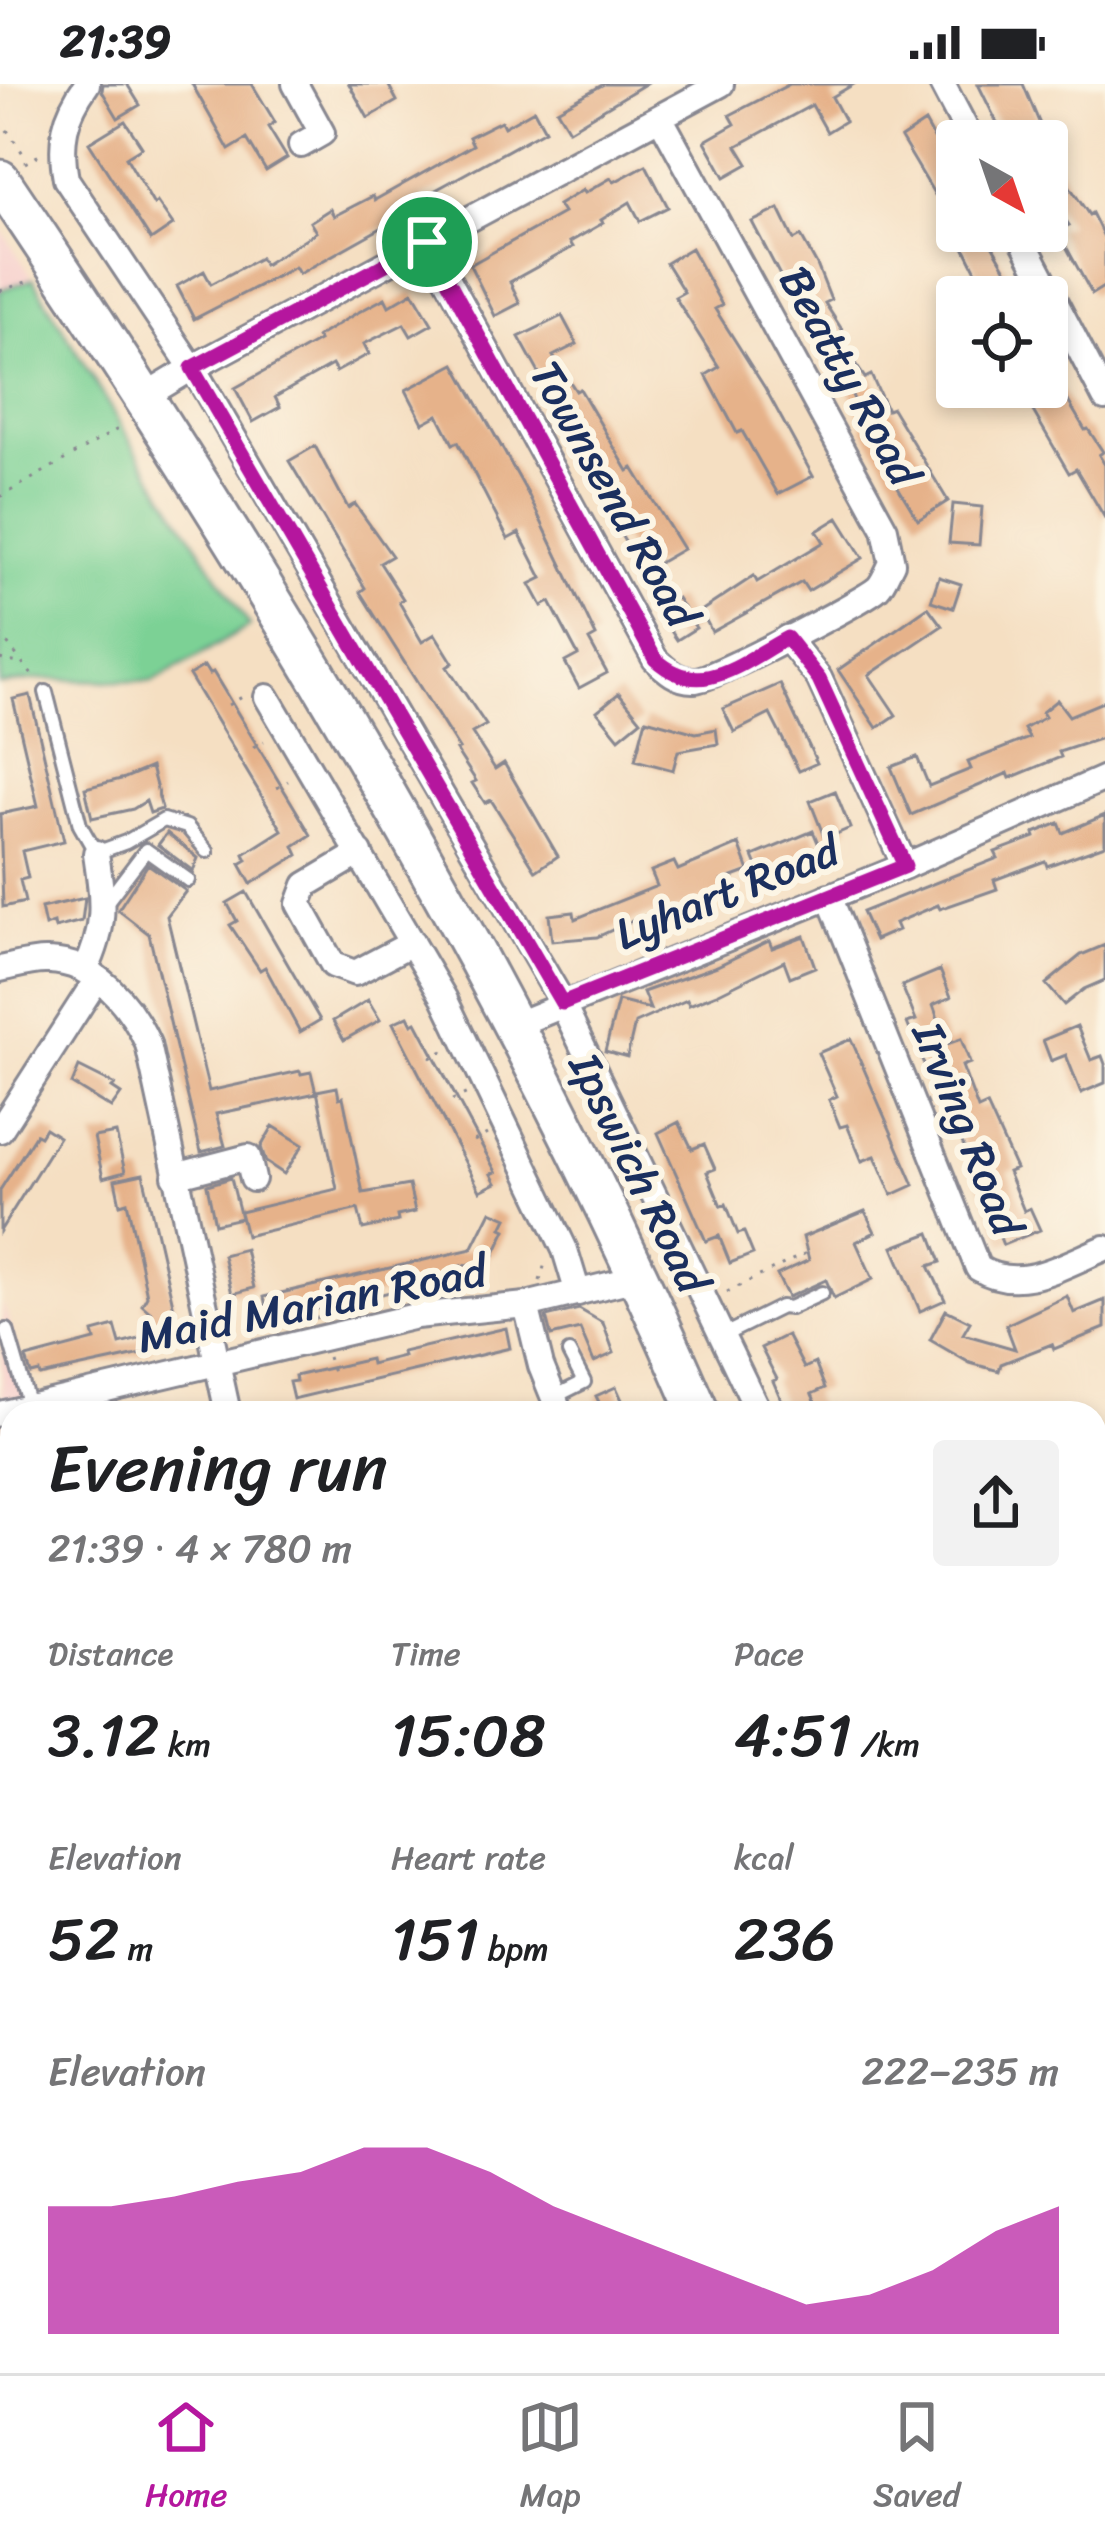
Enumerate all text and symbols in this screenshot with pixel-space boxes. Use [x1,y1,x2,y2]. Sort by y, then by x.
text: 21:39 [60,2,171,82]
north arrow [936,120,1068,252]
map controls [936,120,1068,408]
pin [376,191,478,293]
icon: arrive [394,209,460,275]
street label: Beatty Road [756,251,945,504]
button: locate [936,276,1068,408]
street label: Townsend Road [507,345,722,646]
street label: Lyhart Road [602,809,855,973]
street label: Irving Road [888,1008,1048,1251]
street label: Ipswich Road [545,1037,733,1310]
street label: Maid Marian Road [131,1230,496,1377]
text: Evening run [48,1410,388,1527]
button: share [933,1440,1059,1566]
text: 21:39 · 4 × 780 m [48,1514,352,1583]
text: Distance [48,1625,173,1683]
text: Time [391,1625,461,1683]
text: Pace [734,1625,804,1683]
text: 3.12 [48,1683,159,1789]
text: 15:08 [391,1683,546,1789]
text: 4:51 [734,1683,852,1789]
text: km [159,1716,211,1774]
text: /km [852,1716,920,1774]
text: Elevation [48,1829,182,1887]
text: Heart rate [391,1829,546,1887]
text: kcal [734,1829,794,1887]
text: 52 [48,1887,119,1993]
text: 151 [391,1887,479,1993]
text: 236 [734,1887,836,1993]
text: m [119,1920,153,1978]
text: bpm [479,1920,549,1978]
text: Elevation [48,2037,206,2106]
text: 222–235 m [862,2037,1059,2106]
tab: Home [145,2394,227,2524]
tab: Map [517,2394,583,2524]
tab: Saved [873,2394,960,2524]

